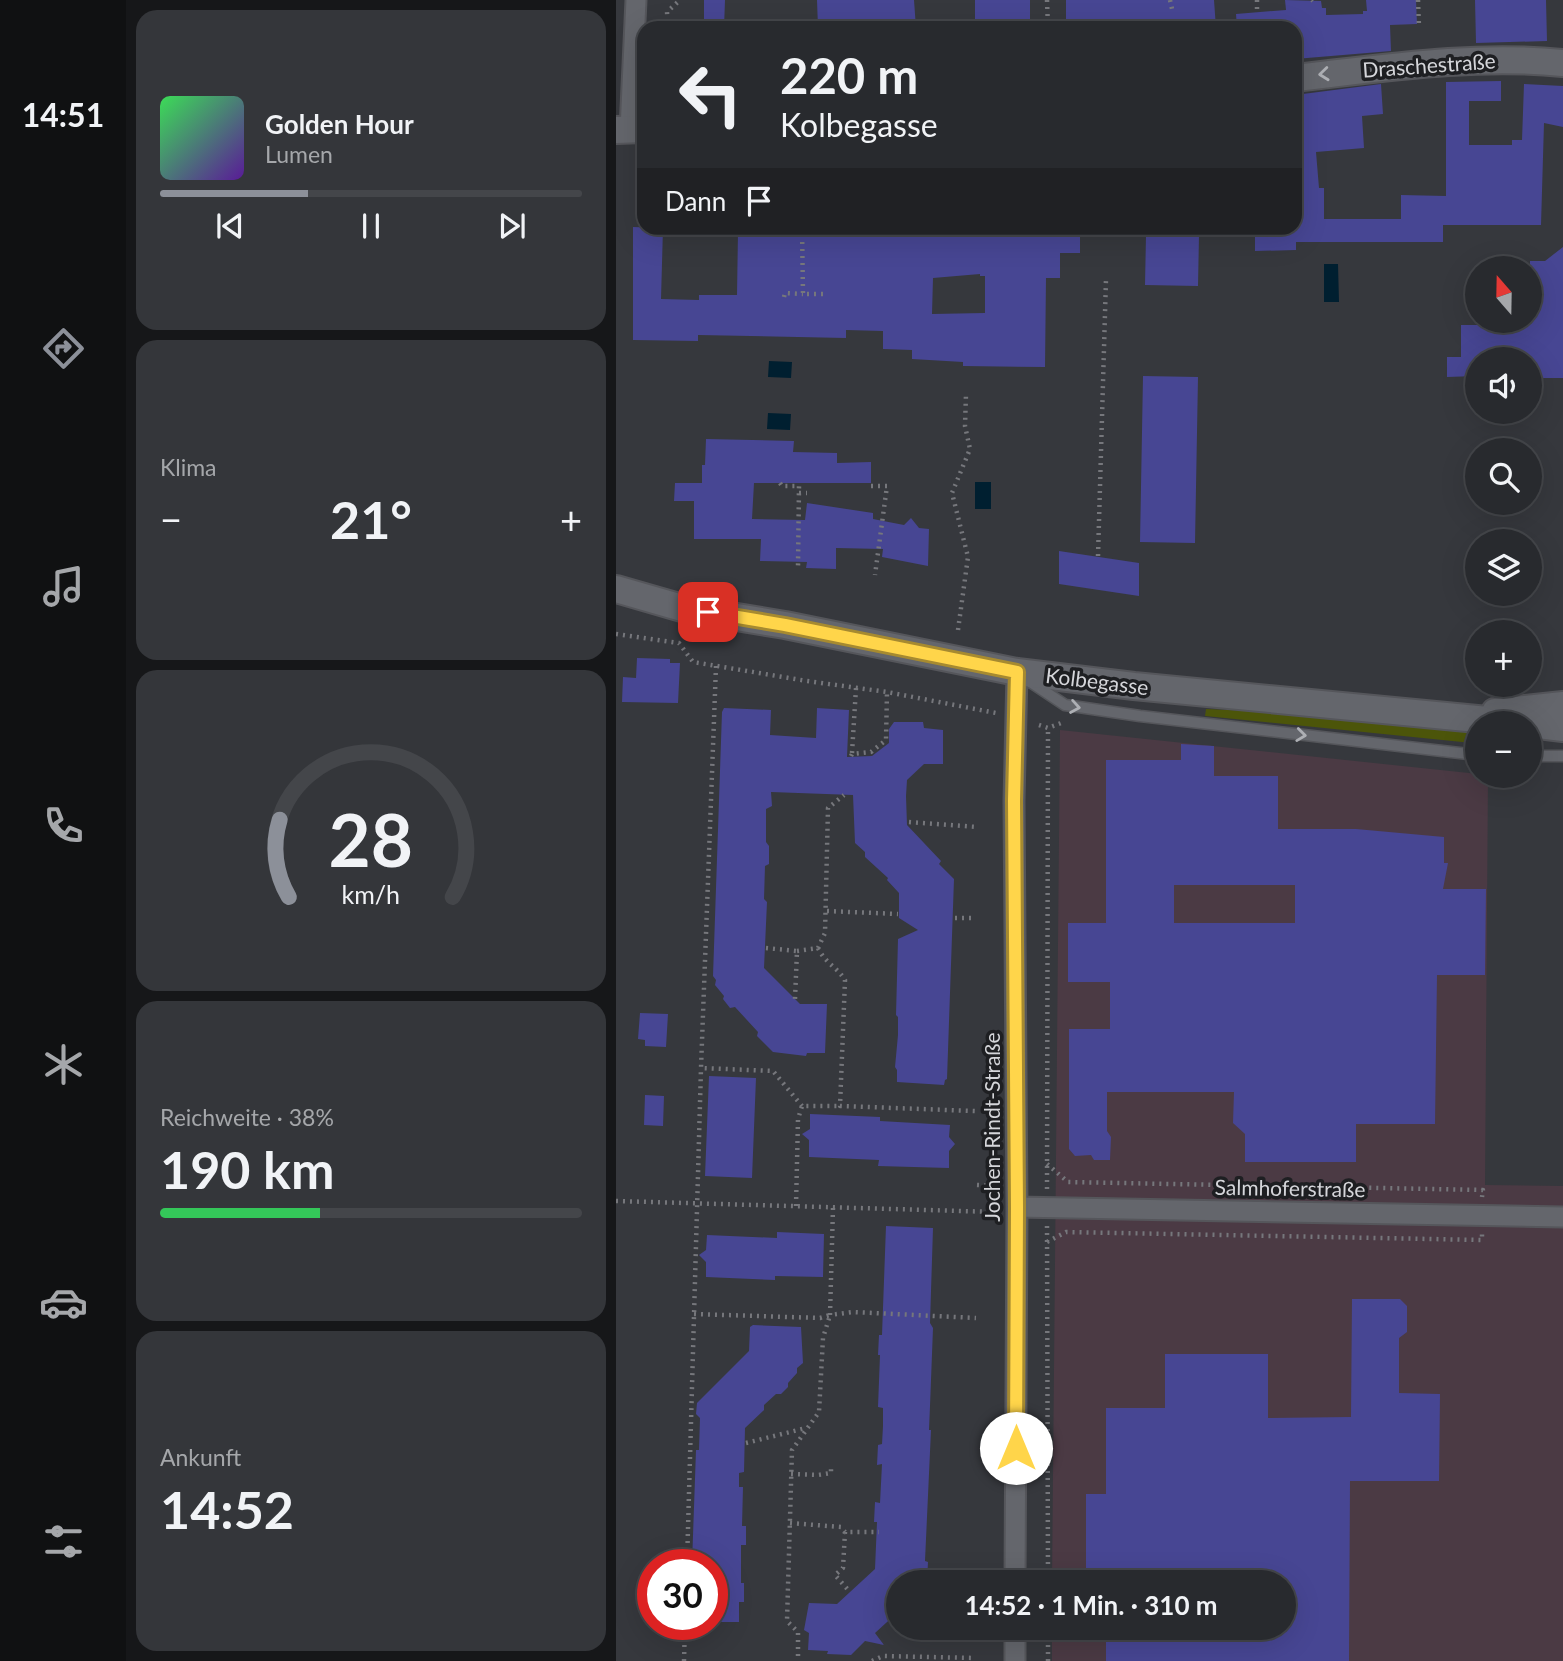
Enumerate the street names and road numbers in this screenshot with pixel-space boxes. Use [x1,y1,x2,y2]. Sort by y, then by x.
street label: Draschestraße [1361,47,1496,82]
street label: Kolbegasse [1044,662,1150,699]
street label: Jochen-Rindt-Straße [979,1032,1004,1222]
street label: Salmhoferstraße [1214,1174,1366,1201]

